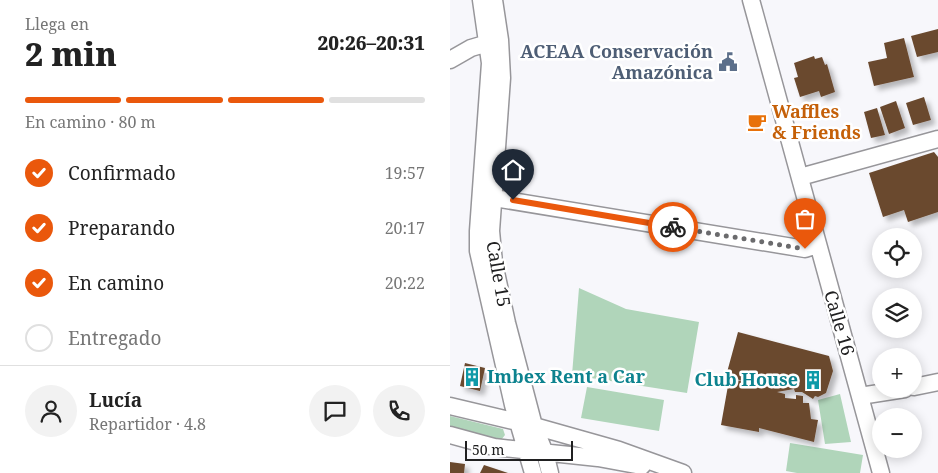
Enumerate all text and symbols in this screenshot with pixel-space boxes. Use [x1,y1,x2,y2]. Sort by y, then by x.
text: Llega en [25,13,89,35]
text: 20:26–20:31 [317,30,425,56]
text: 2 min [25,32,117,75]
place label: ACEAA Conservación Amazónica [520,39,713,84]
public building icon: ACEAA Conservación Amazónica [717,51,739,73]
place label: Waffles & Friends [772,99,861,144]
text: En camino · 80 m [25,111,156,133]
cafe icon: Waffles & Friends [746,111,768,133]
pin [492,149,534,200]
icon: home [499,156,527,184]
icon: check [25,159,53,187]
text: Confirmado [68,160,176,186]
text: 19:57 [385,162,425,184]
pin [784,198,826,249]
courier [648,202,698,252]
icon: bag [791,205,819,233]
icon: bike [659,213,687,241]
icon: check [25,214,53,242]
text: Preparando [68,215,175,241]
text: 20:17 [385,217,425,239]
map controls [872,228,922,458]
button: locate [872,228,922,278]
street label: Calle 15 [481,239,517,309]
icon: check [25,269,53,297]
text: En camino [68,270,164,296]
text: 20:22 [385,272,425,294]
street label: Calle 16 [819,287,861,358]
button: layers [872,288,922,338]
text: Entregado [68,325,161,351]
button: + [872,348,922,398]
place label: Imbex Rent a Car [487,364,646,388]
building icon: Imbex Rent a Car [461,366,483,388]
place label: Club House [695,367,798,391]
building icon: Club House [802,369,824,391]
button: person [25,385,77,437]
button: chat [309,385,361,437]
button: phone [373,385,425,437]
text: Lucía [89,387,142,413]
button: − [872,408,922,458]
text: Repartidor · 4.8 [89,413,206,435]
scale bar [465,438,572,461]
text: 50 m [472,440,505,459]

